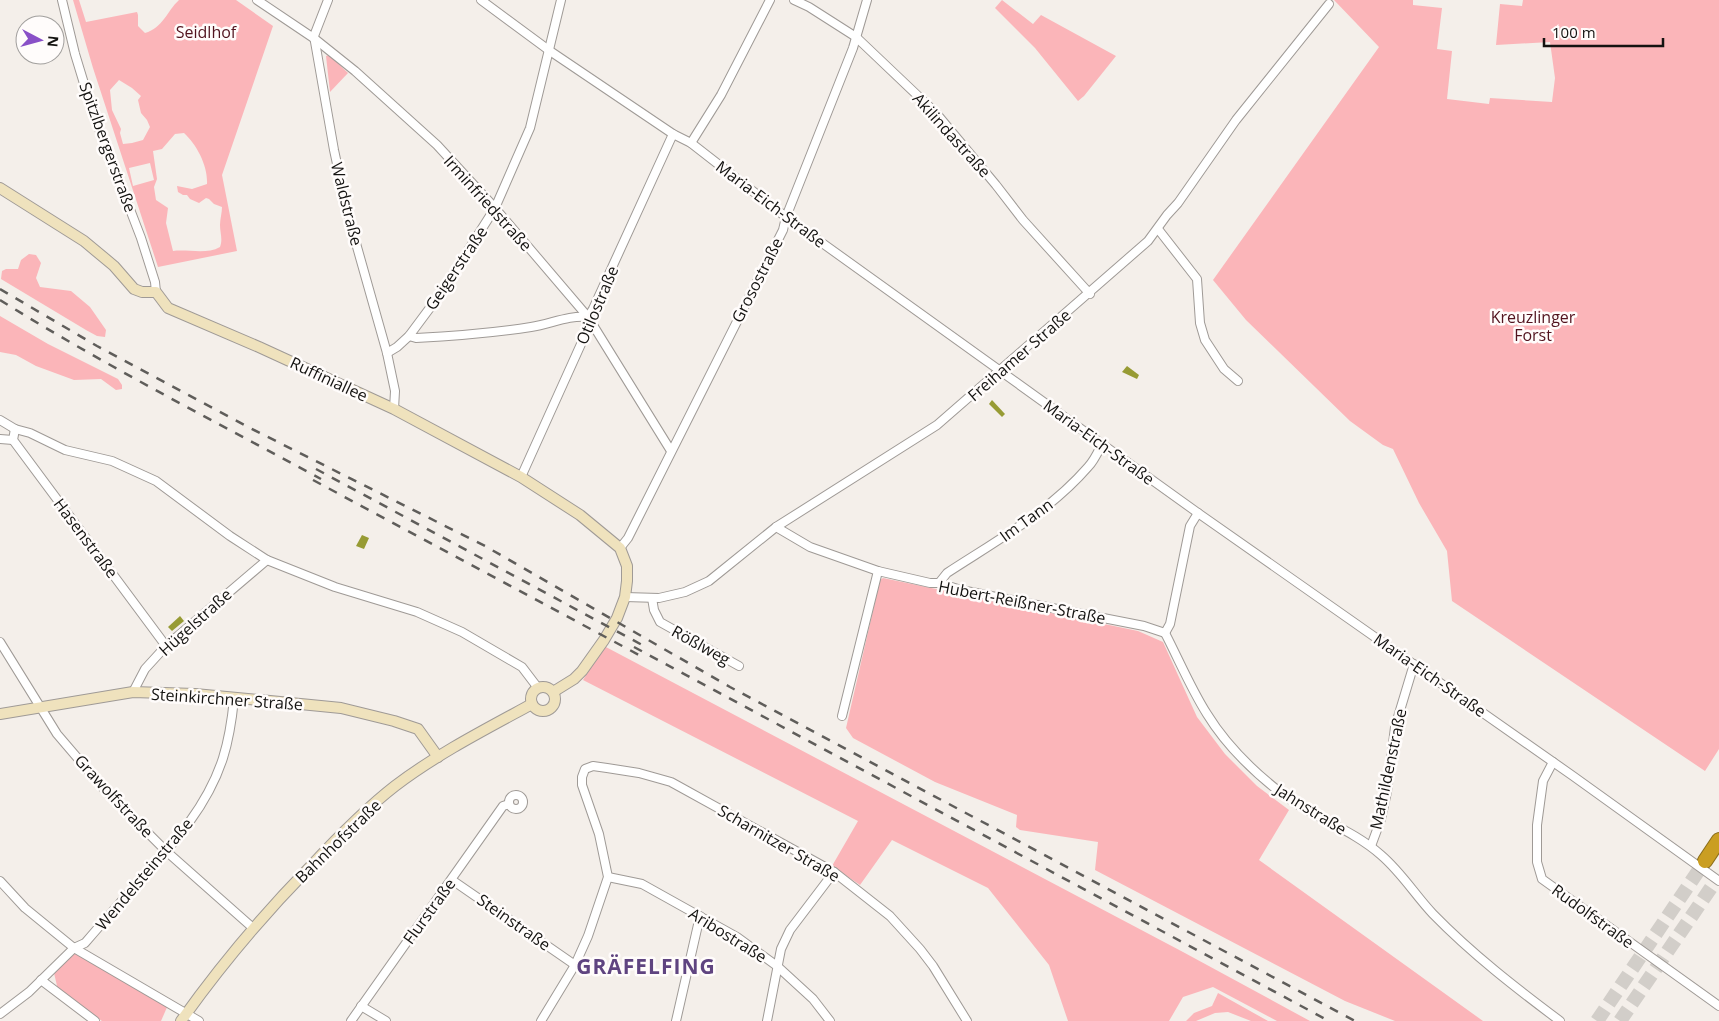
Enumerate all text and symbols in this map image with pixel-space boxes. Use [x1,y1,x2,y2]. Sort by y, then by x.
north arrow [15,15,65,65]
scale bar [1544,15,1663,47]
park label: Seidlhof [176,21,238,43]
text: 100 m [1552,22,1596,42]
text: N [43,35,63,48]
street label: Spitzlbergerstraße [74,79,142,215]
street label: Akilindastraße [908,88,996,182]
street label: Irminfriedstraße [439,150,537,256]
street label: Maria-Eich-Straße [712,155,830,253]
street label: Waldstraße [326,160,368,248]
street label: Geigerstraße [420,222,492,314]
street label: Grosostraße [726,234,788,326]
street label: Otilostraße [571,262,623,348]
street label: Freihamer Straße [963,304,1075,406]
park label: Kreuzlinger Forst [1491,306,1576,346]
street label: Ruffiniallee [287,351,371,407]
street label: Maria-Eich-Straße [1039,394,1159,490]
street label: Im Tann [995,493,1057,547]
street label: Hasenstraße [49,494,123,582]
street label: Hubert-Reißner-Straße [936,575,1108,629]
street label: Hügelstraße [154,583,236,661]
street label: Rößlweg [668,620,734,670]
street label: Maria-Eich-Straße [1369,628,1491,722]
street label: Steinkirchner Straße [150,683,304,715]
street label: Mathildenstraße [1364,706,1412,832]
street label: Grawolfstraße [70,750,158,842]
street label: Jahnstraße [1269,777,1351,840]
street label: Bahnhofstraße [290,794,386,888]
street label: Scharnitzer Straße [714,799,844,887]
street label: Wendelsteinstraße [90,813,198,935]
street label: Flurstraße [398,874,460,948]
street label: Rudolfstraße [1548,879,1638,953]
street label: Steinstraße [473,889,555,955]
street label: Aribostraße [685,902,771,968]
district label: GRÄFELFING [576,952,716,980]

